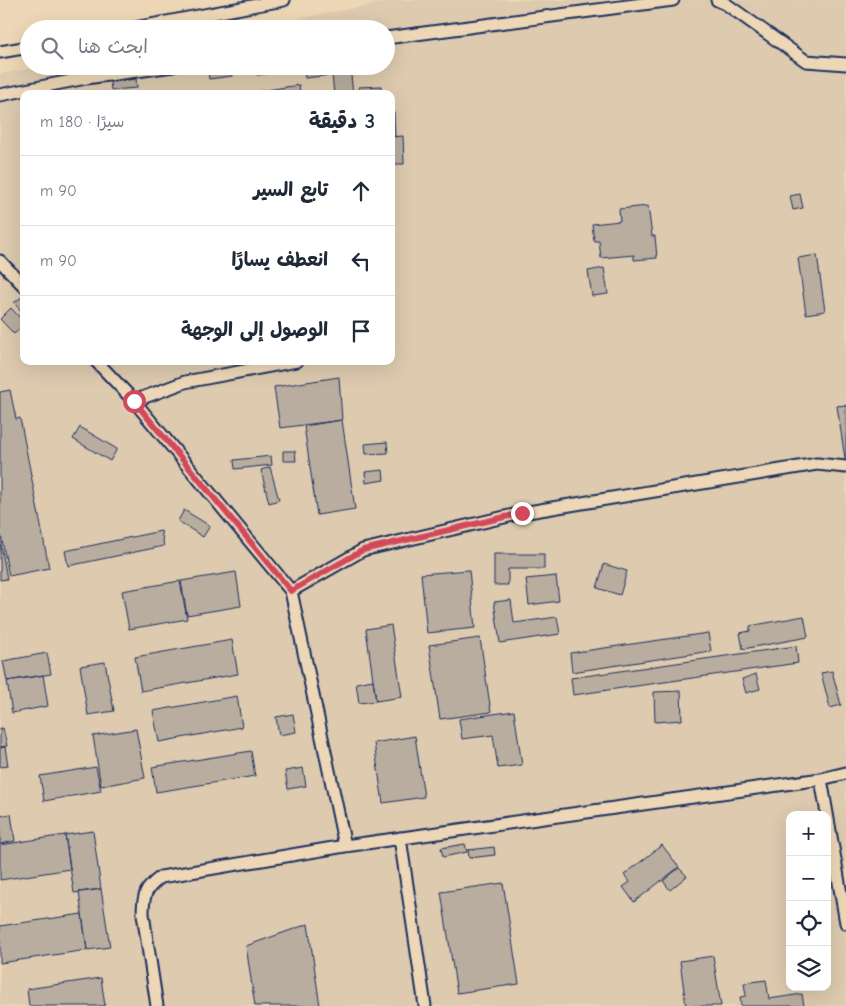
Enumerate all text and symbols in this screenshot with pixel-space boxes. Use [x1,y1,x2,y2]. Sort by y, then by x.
search box [20,20,395,75]
icon: search [38,34,66,62]
text: ابحث هنا [78,36,148,58]
text: 3 دقيقة [309,109,375,133]
text: سيرًا · 180 m [40,113,124,131]
icon: ahead [347,177,375,205]
text: تابع السير [254,179,328,201]
text: 90 m [40,182,77,200]
icon: left [347,247,375,275]
text: انعطف يسارًا [231,249,328,271]
text: 90 m [40,252,77,270]
icon: arrive [347,317,375,345]
text: الوصول إلى الوجهة [181,319,328,341]
route start [123,390,146,413]
route end [511,502,534,525]
map controls [786,811,831,991]
button: + [786,811,831,856]
button: − [786,856,831,901]
button: locate [786,901,831,946]
button: layers [786,946,831,991]

